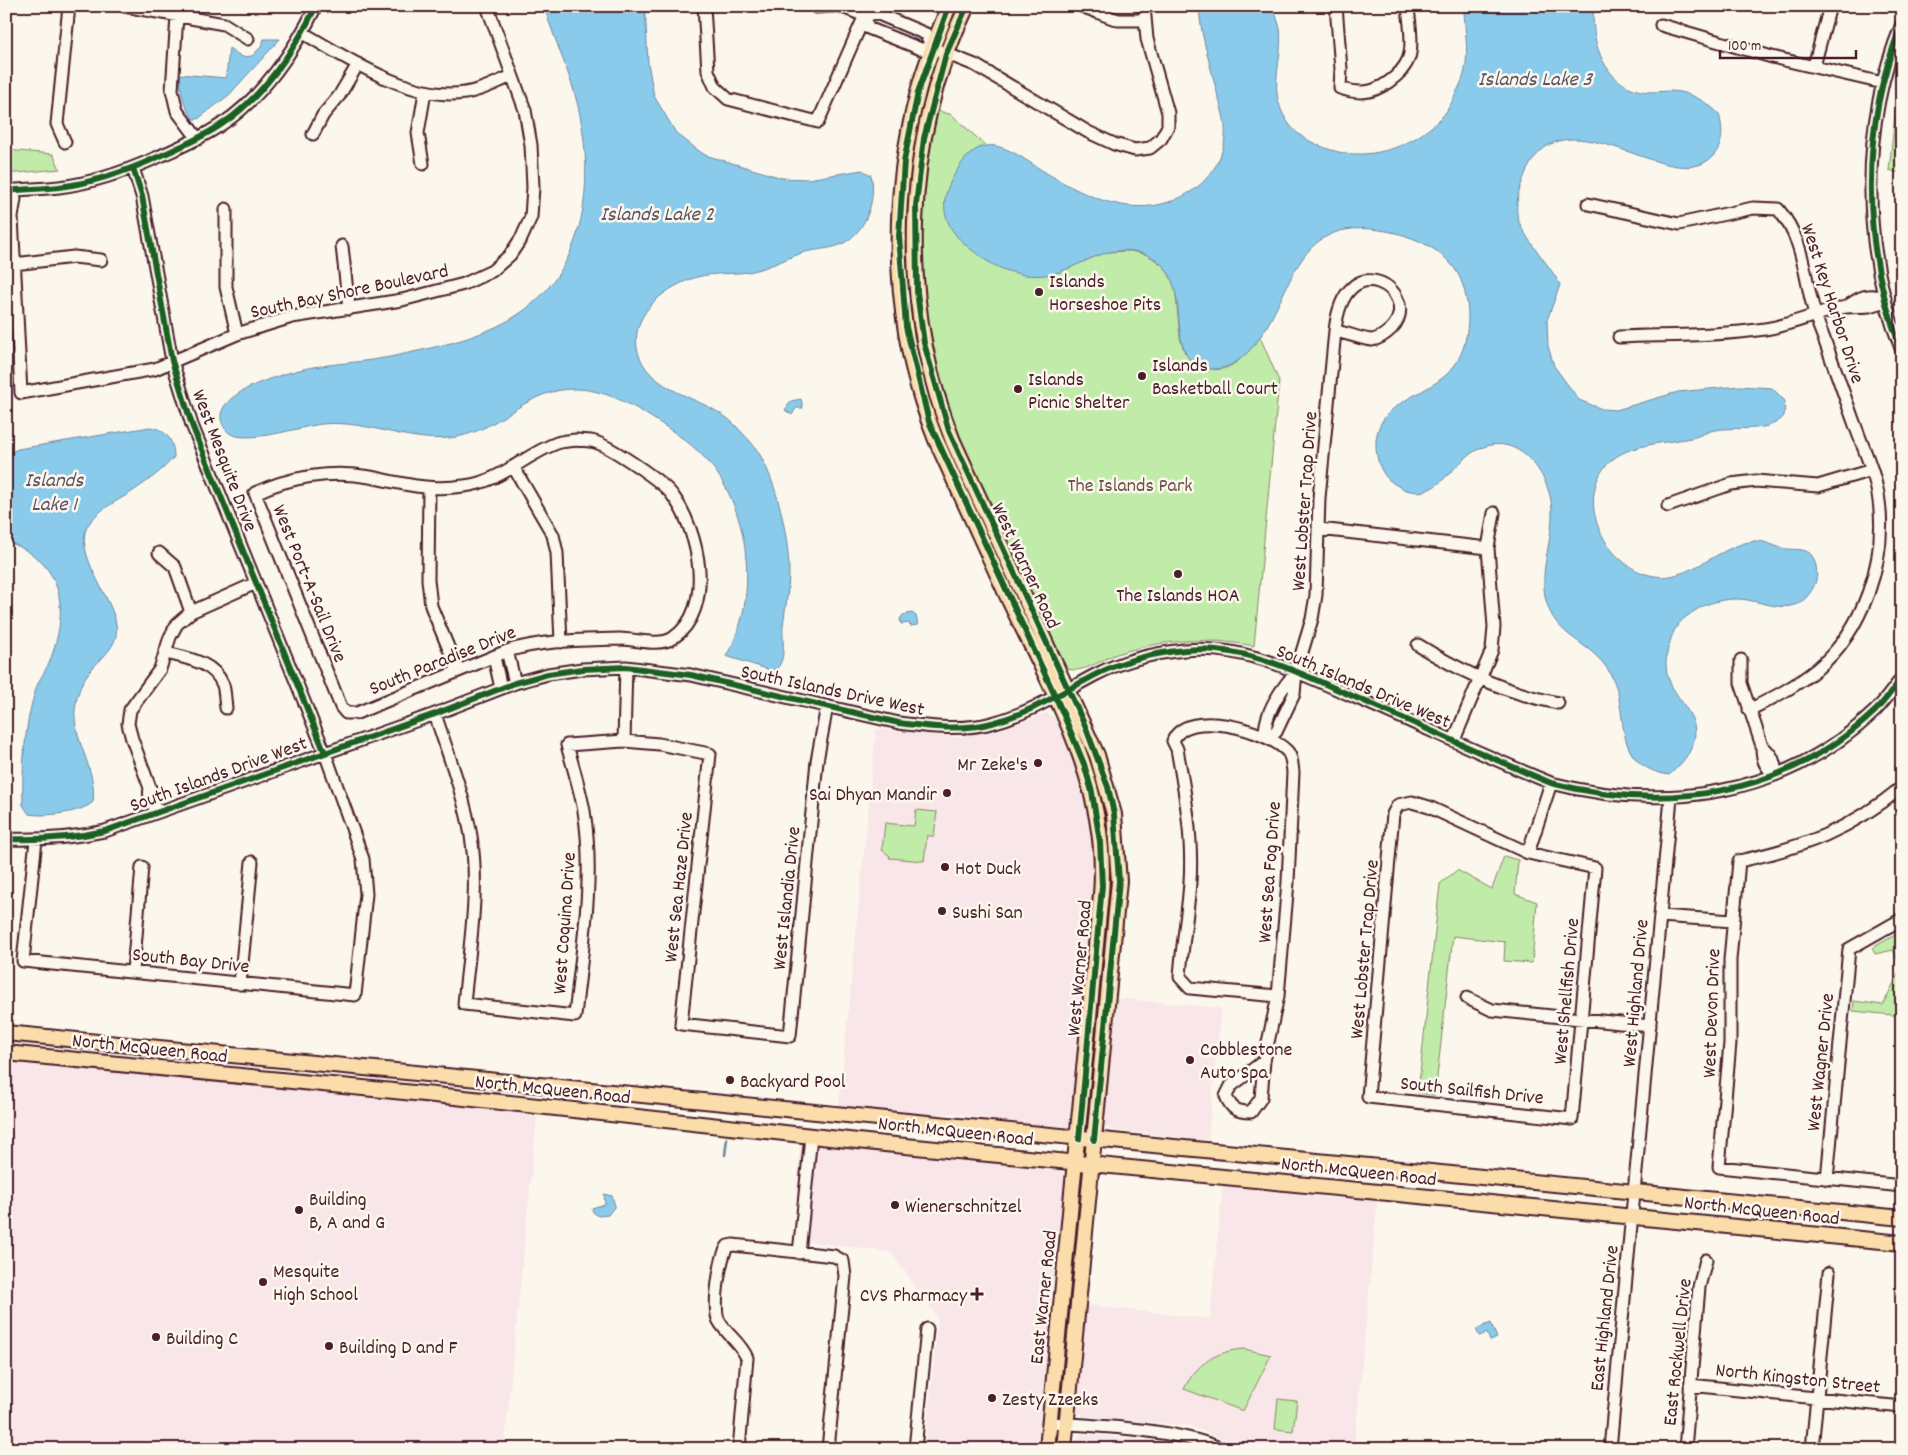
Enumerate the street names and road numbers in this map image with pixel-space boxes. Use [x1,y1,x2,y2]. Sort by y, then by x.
street label: West Key Harbor Drive [1792,220,1870,388]
street label: South Bay Shore Boulevard [248,258,451,328]
street label: West Mesquite Drive [183,386,263,536]
street label: West Lobster Trap Drive [1286,410,1326,592]
street label: West Warner Road [983,499,1066,634]
street label: West Port-A-Sail Drive [264,501,353,667]
street label: South Paradise Drive [366,619,521,704]
street label: South Islands Drive West [1271,638,1454,737]
street label: South Islands Drive West [738,659,927,725]
street label: South Islands Drive West [126,731,312,821]
street label: West Sea Fog Drive [1252,800,1290,944]
street label: West Sea Haze Drive [658,810,702,964]
street label: West Islandia Drive [767,825,809,971]
street label: West Coquina Drive [547,851,585,995]
street label: West Lobster Trap Drive [1344,858,1388,1040]
street label: West Warner Road [1061,899,1101,1037]
street label: West Shellfish Drive [1548,917,1588,1066]
street label: West Highland Drive [1617,918,1657,1068]
street label: South Bay Drive [131,942,251,982]
street label: West Devon Drive [1697,948,1729,1078]
street label: West Wagner Drive [1801,992,1843,1133]
street label: North McQueen Road [71,1028,229,1072]
street label: North McQueen Road [474,1069,632,1113]
street label: South Sailfish Drive [1399,1071,1545,1113]
street label: North McQueen Road [877,1111,1035,1155]
street label: North McQueen Road [1280,1151,1438,1195]
street label: North McQueen Road [1683,1190,1841,1234]
street label: East Warner Road [1024,1229,1066,1366]
street label: East Highland Drive [1584,1244,1628,1393]
street label: East Rockwell Drive [1657,1277,1701,1427]
street label: North Kingston Street [1714,1357,1881,1403]

